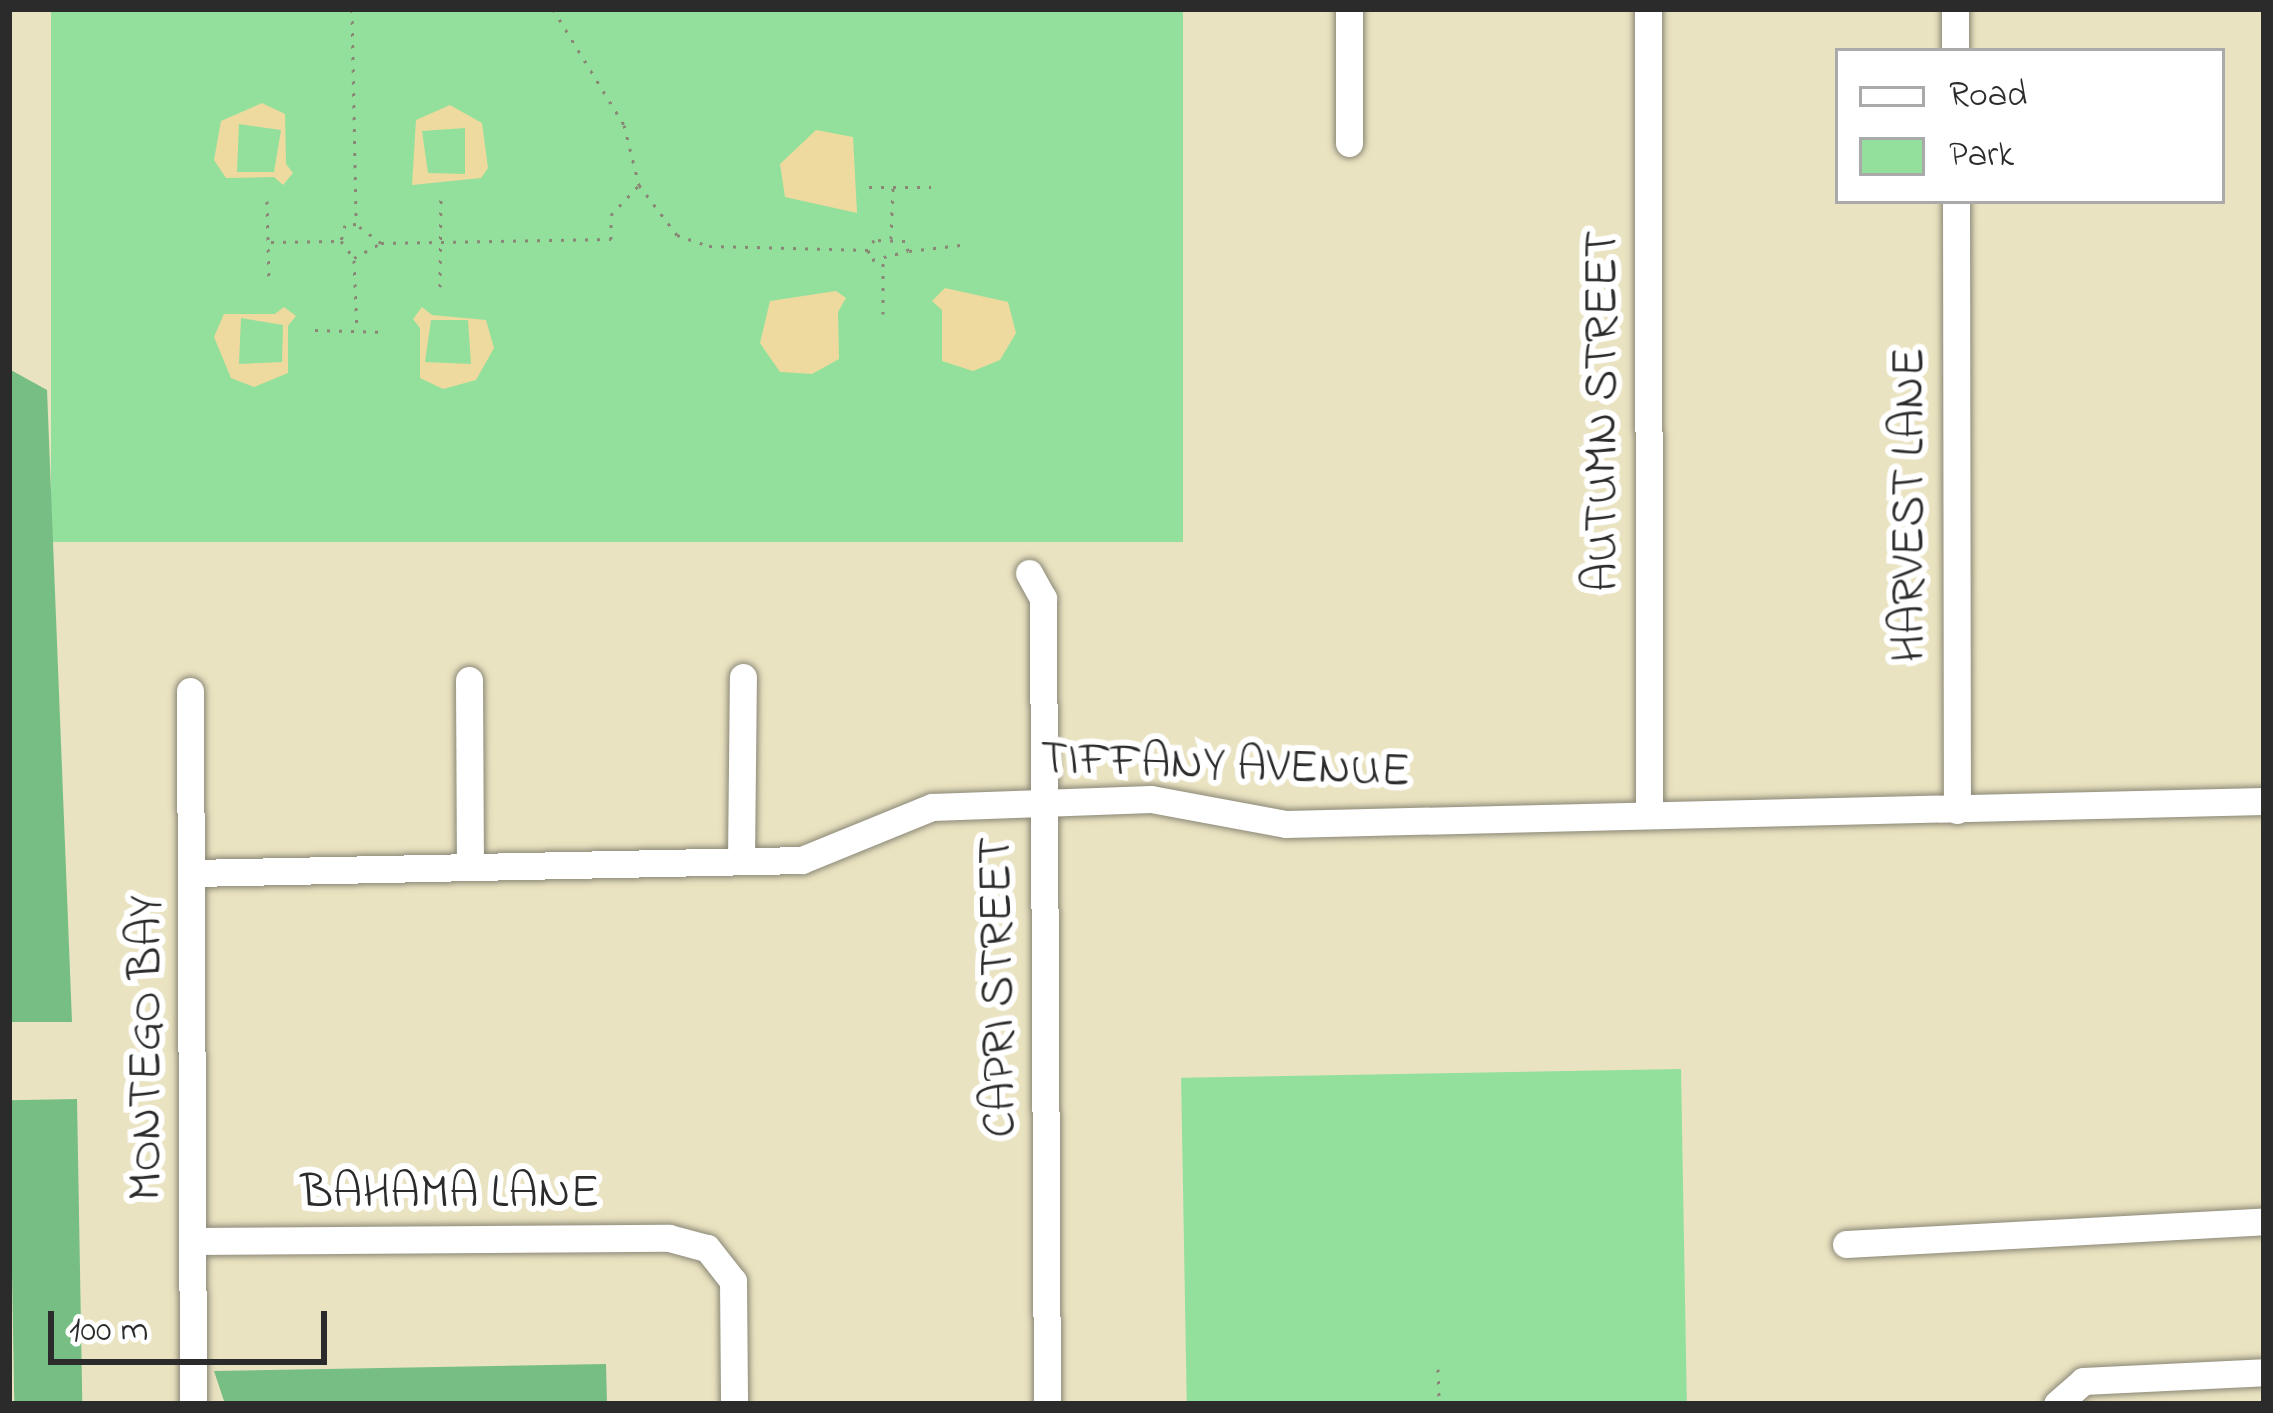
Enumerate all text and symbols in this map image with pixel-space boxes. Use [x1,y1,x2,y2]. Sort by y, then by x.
legend [1835,48,2225,204]
text: Road [1949,70,2027,123]
text: Park [1949,130,2014,183]
street label: AUTUMN STREET [1575,230,1633,592]
street label: HARVEST LANE [1882,348,1940,662]
street label: TIFFANY AVENUE [1039,732,1411,802]
street label: CAPRI STREET [969,836,1031,1138]
street label: MONTEGO BAY [119,895,177,1201]
street label: BAHAMA LANE [301,1166,599,1224]
scale bar [54,1287,333,1361]
text: 100 m [69,1305,149,1358]

